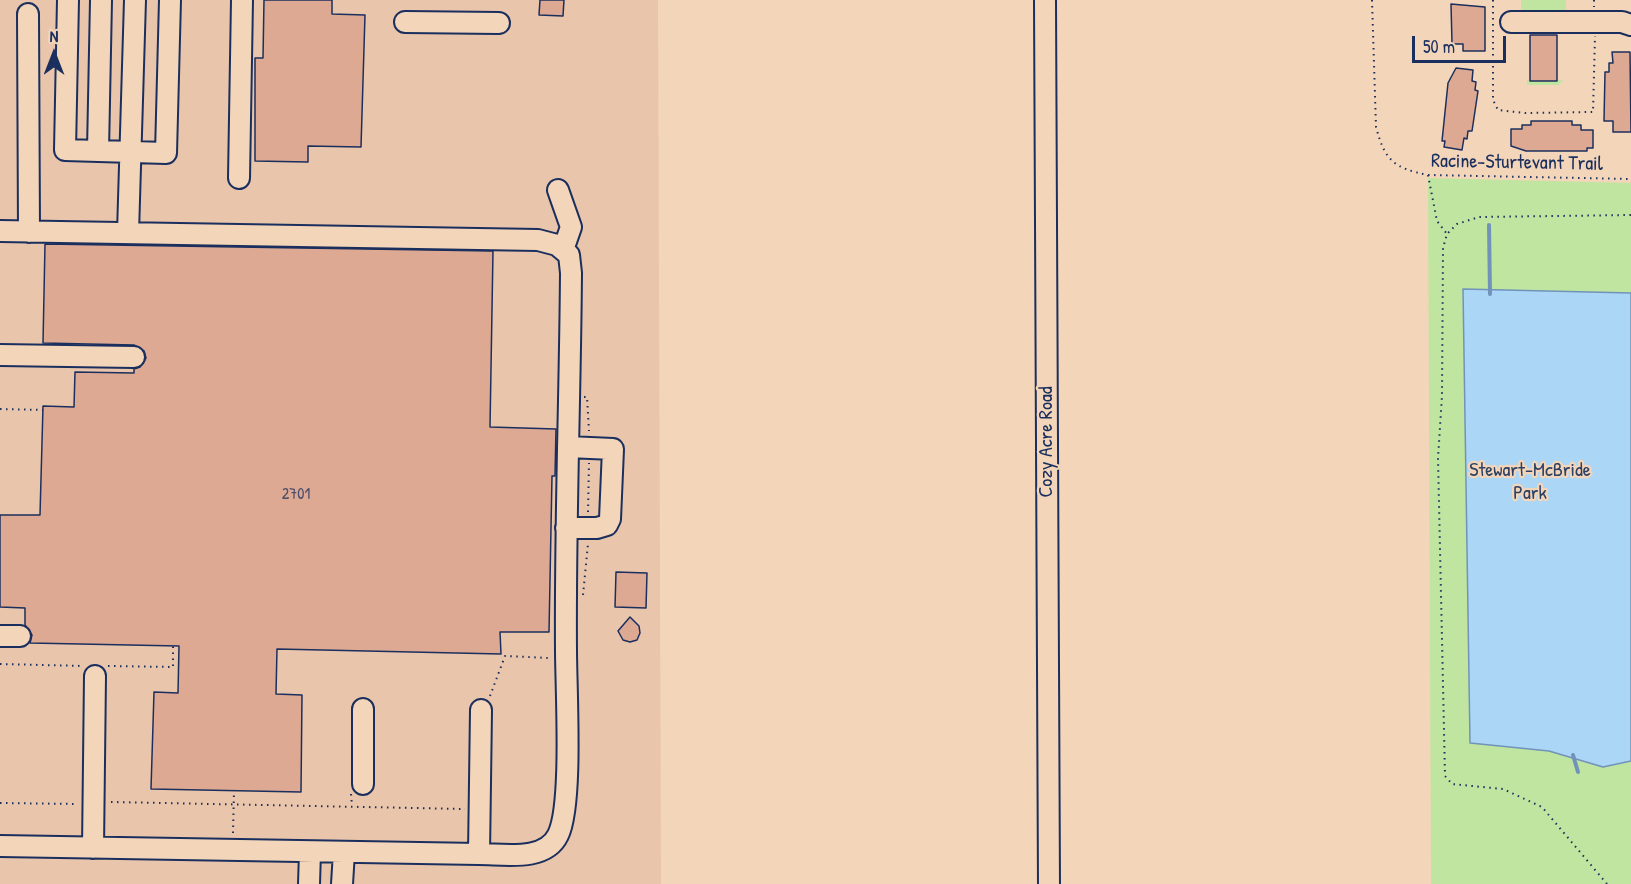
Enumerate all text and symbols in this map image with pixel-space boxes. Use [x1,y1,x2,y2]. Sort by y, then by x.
north arrow [24,24,84,84]
scale bar [1415,24,1510,62]
text: N [50,25,58,47]
text: 50 m [1423,34,1455,59]
street label: Racine-Sturtevant Trail [1431,150,1603,176]
street label: Cozy Acre Road [1035,386,1059,498]
park label: Stewart-McBride Park [1469,459,1591,506]
house number: 2701 [282,485,310,505]

